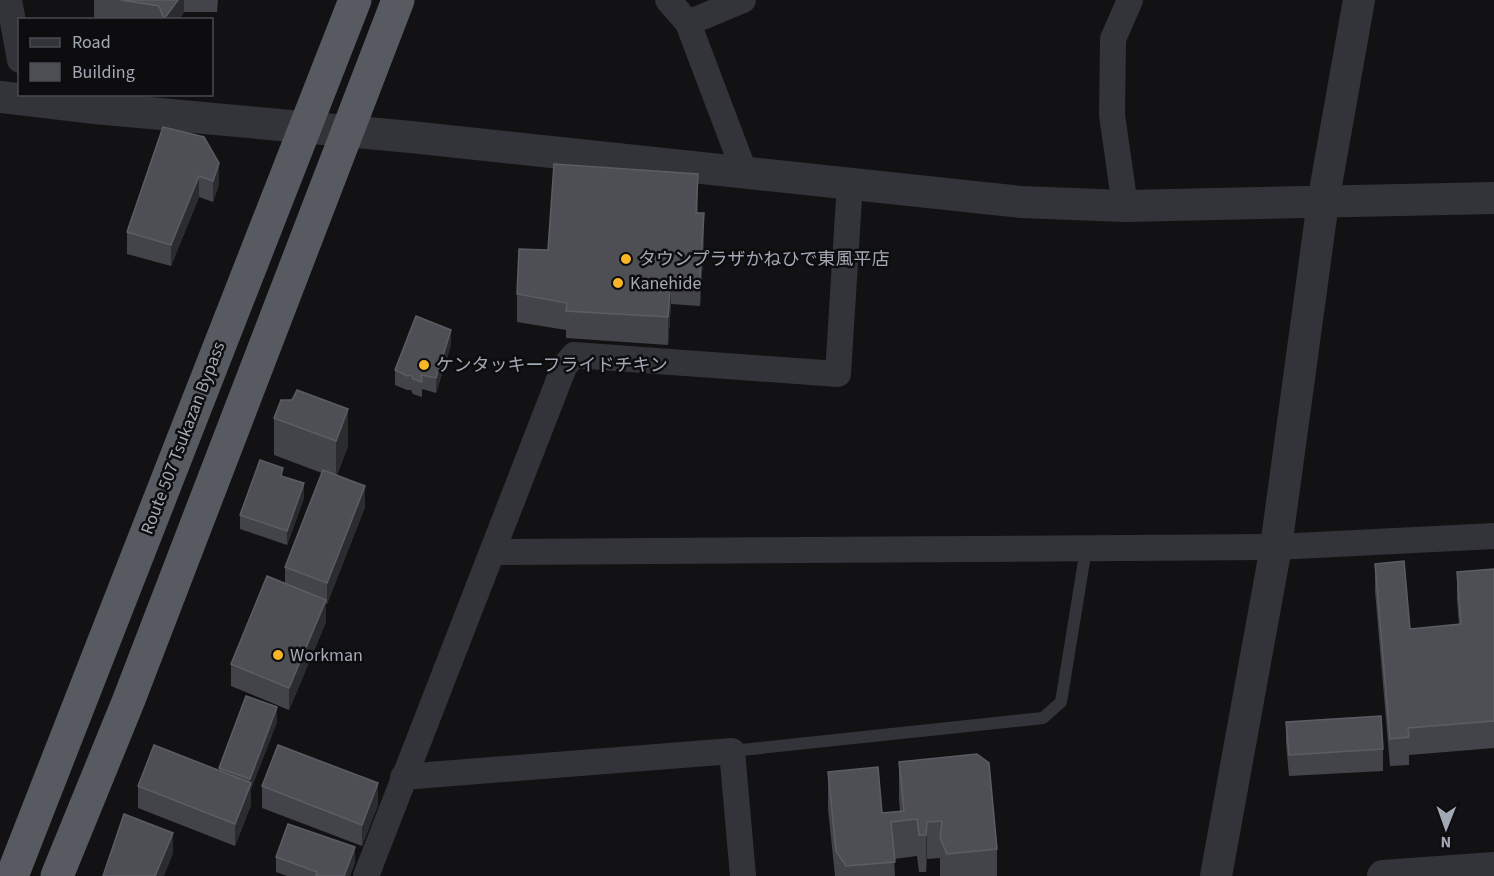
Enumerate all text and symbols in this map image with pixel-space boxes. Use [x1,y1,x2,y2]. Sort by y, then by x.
legend [18,18,213,96]
text: Road [72,30,111,55]
text: Building [72,60,135,85]
place label: タウンプラザかねひで東風平店 [638,247,889,272]
marker: タウンプラザかねひで東風平店 [619,252,633,266]
place label: Kanehide [630,271,701,296]
marker: Kanehide [611,276,625,290]
street label: Route 507 Tsukazan Bypass [135,338,231,538]
place label: ケンタッキーフライドチキン [436,353,668,378]
marker: ケンタッキーフライドチキン [417,358,431,372]
place label: Workman [290,643,363,668]
marker: Workman [271,648,285,662]
north arrow [1416,798,1476,858]
text: N [1440,831,1451,853]

